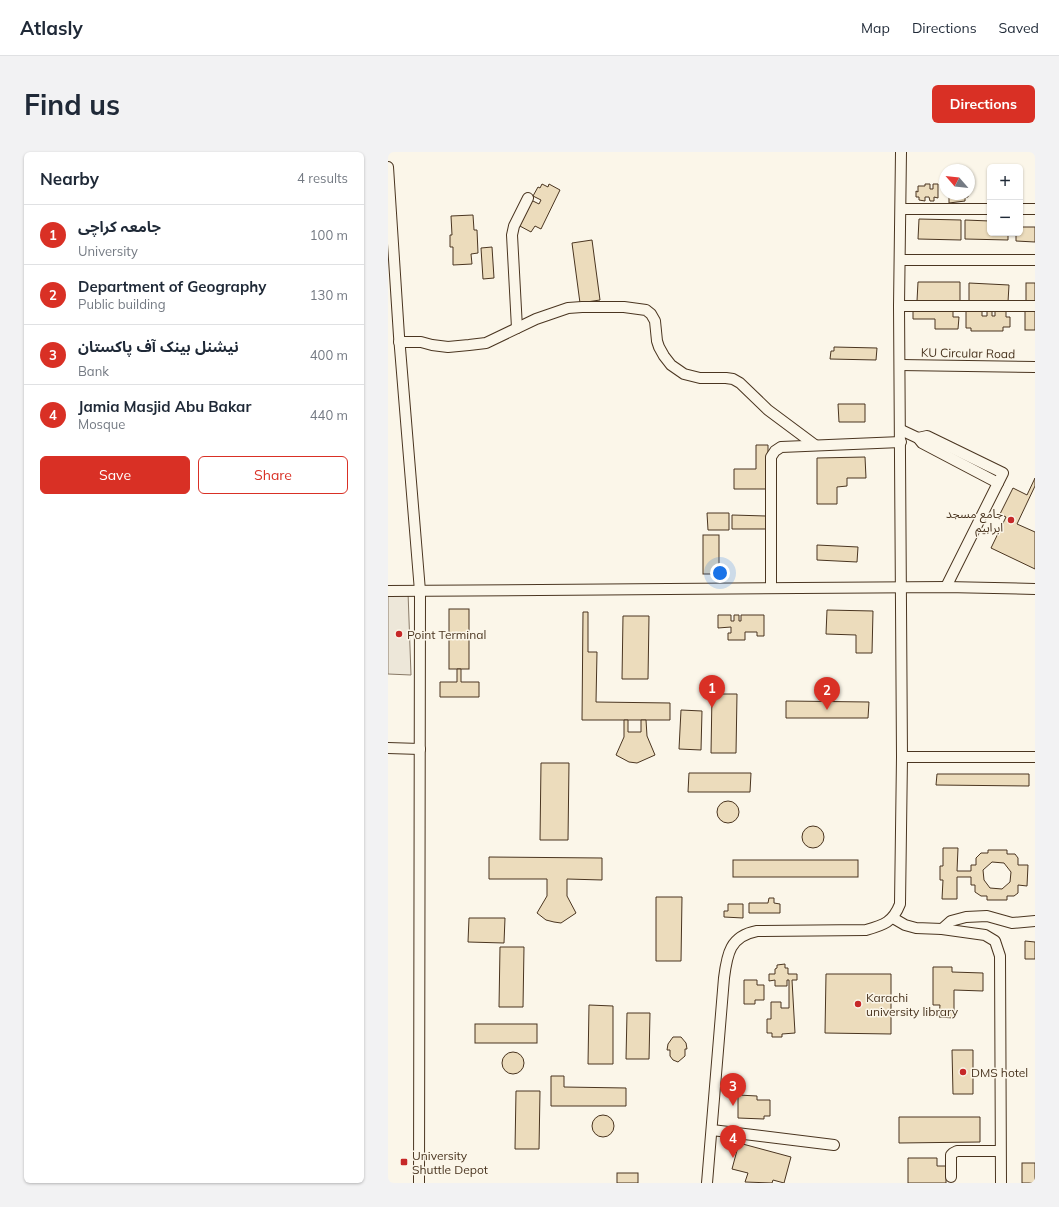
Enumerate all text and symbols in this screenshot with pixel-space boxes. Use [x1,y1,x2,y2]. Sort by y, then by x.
text: Atlasly [20,16,83,40]
text: Map [861,19,890,37]
text: Directions [912,19,977,37]
text: Saved [999,19,1039,37]
button: Directions [932,85,1035,123]
text: Find us [24,87,120,122]
north arrow [939,164,975,200]
map controls [987,164,1023,236]
button: + [987,164,1023,200]
text: Nearby [40,168,99,189]
text: 4 results [297,170,348,186]
button: − [987,200,1023,236]
text: جامعہ کراچی [78,217,161,236]
text: 1 [49,227,57,243]
text: 100 m [310,227,348,243]
text: University [78,243,138,259]
text: Department of Geography [78,277,266,296]
text: 2 [49,287,57,303]
text: 130 m [310,287,348,303]
text: Public building [78,296,166,312]
text: نیشنل بینک آف پاکستان [78,337,239,356]
street label: KU Circular Road [921,345,1015,361]
text: 3 [49,347,57,363]
text: 400 m [310,347,348,363]
text: Bank [78,363,109,379]
text: Jamia Masjid Abu Bakar [78,397,251,416]
text: 4 [49,407,57,423]
text: 440 m [310,407,348,423]
text: Mosque [78,416,125,432]
button: Save [40,456,190,494]
button: Share [198,456,348,494]
place label: جامع مسجد ابراہیم [946,506,1003,537]
marker: جامع مسجد ابراہیم [1006,515,1016,525]
your location [710,563,730,583]
place label: Point Terminal [407,627,486,642]
marker: Point Terminal [394,629,404,639]
pin: 1 [699,675,725,708]
pin: 2 [814,677,840,710]
place label: Karachi university library [866,990,959,1019]
marker: Karachi university library [853,999,863,1009]
place label: DMS hotel [971,1065,1028,1080]
marker: DMS hotel [958,1067,968,1077]
pin: 3 [720,1073,746,1106]
pin: 4 [720,1125,746,1158]
place label: University Shuttle Depot [412,1148,488,1177]
marker: University Shuttle Depot [399,1157,409,1167]

